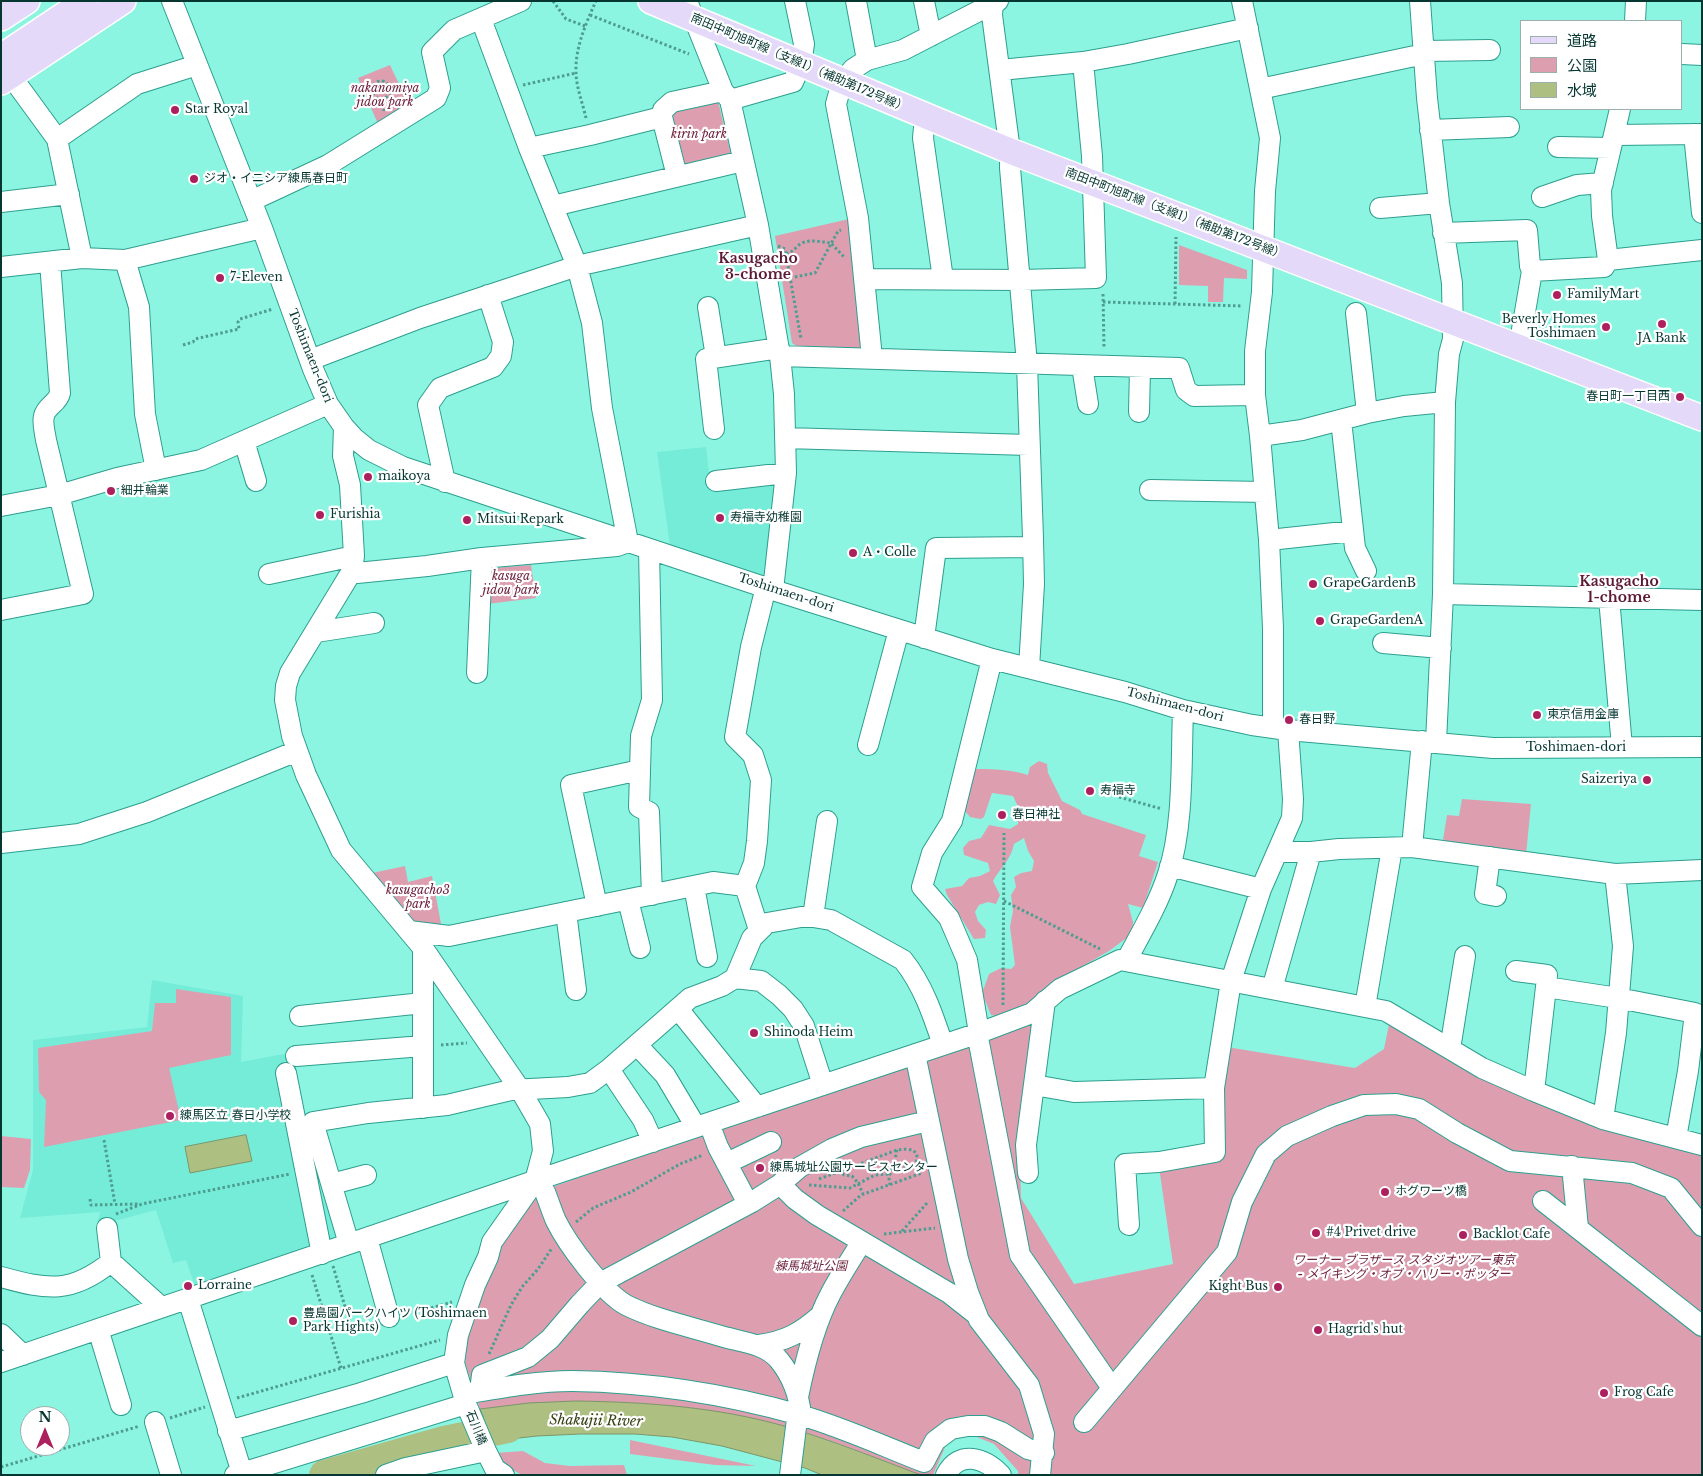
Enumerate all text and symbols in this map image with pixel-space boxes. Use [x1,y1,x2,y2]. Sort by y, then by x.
street label: 南田中町旭町線（支線1）（補助第172号線） [688,11,910,115]
legend [1520,20,1683,110]
text: 道路 [1567,31,1597,50]
text: 公園 [1567,56,1597,75]
text: 水域 [1567,81,1597,100]
park label: nakanomiya jidou park [351,82,419,110]
place label: Star Royal [185,103,248,117]
marker: Star Royal [169,104,181,116]
park label: kirin park [671,128,727,142]
street label: 南田中町旭町線（支線1）（補助第172号線） [1063,165,1287,263]
place label: ジオ・イニシア練馬春日町 [204,172,348,186]
marker: ジオ・イニシア練馬春日町 [188,173,200,185]
district label: Kasugacho 3-chome [718,251,798,284]
place label: 7-Eleven [230,271,283,285]
marker: 7-Eleven [214,272,226,284]
place label: FamilyMart [1567,288,1639,302]
marker: FamilyMart [1551,289,1563,301]
street label: Toshimaen-dori [285,307,335,405]
place label: Beverly Homes Toshimaen [1502,313,1596,341]
marker: JA Bank [1656,318,1668,330]
marker: Beverly Homes Toshimaen [1600,321,1612,333]
place label: JA Bank [1638,332,1686,346]
place label: 春日町一丁目西 [1586,390,1670,404]
marker: 春日町一丁目西 [1674,391,1686,403]
place label: maikoya [378,470,430,484]
marker: maikoya [362,471,374,483]
place label: 細井輪業 [121,484,169,498]
marker: 細井輪業 [105,485,117,497]
place label: Furishia [330,508,380,522]
marker: Furishia [314,509,326,521]
place label: 寿福寺幼稚園 [730,511,802,525]
marker: 寿福寺幼稚園 [714,512,726,524]
place label: Mitsui Repark [477,513,564,527]
marker: Mitsui Repark [461,514,473,526]
place label: A・Colle [863,546,916,560]
marker: A・Colle [847,547,859,559]
park label: kasuga jidou park [483,570,539,598]
street label: Toshimaen-dori [736,571,836,615]
district label: Kasugacho 1-chome [1579,574,1659,606]
place label: GrapeGardenB [1323,577,1416,591]
marker: GrapeGardenB [1307,578,1319,590]
place label: GrapeGardenA [1330,614,1423,628]
marker: GrapeGardenA [1314,615,1326,627]
street label: Toshimaen-dori [1125,685,1225,725]
place label: 東京信用金庫 [1547,708,1619,722]
marker: 東京信用金庫 [1531,709,1543,721]
place label: 春日野 [1299,713,1335,727]
marker: 春日野 [1283,714,1295,726]
street label: Toshimaen-dori [1526,741,1626,755]
place label: Saizeriya [1581,773,1637,787]
marker: Saizeriya [1641,774,1653,786]
place label: 寿福寺 [1100,784,1136,798]
marker: 寿福寺 [1084,785,1096,797]
place label: 春日神社 [1012,808,1060,822]
marker: 春日神社 [996,809,1008,821]
park label: kasugacho3 park [386,884,450,912]
place label: Shinoda Heim [764,1026,853,1040]
marker: Shinoda Heim [748,1027,760,1039]
place label: 練馬区立 春日小学校 [180,1109,291,1123]
marker: 練馬区立 春日小学校 [164,1110,176,1122]
place label: 練馬城址公園サービスセンター [770,1161,938,1175]
marker: 練馬城址公園サービスセンター [754,1162,766,1174]
place label: ホグワーツ橋 [1395,1185,1467,1199]
marker: ホグワーツ橋 [1379,1186,1391,1198]
place label: #4 Privet drive [1326,1226,1416,1240]
marker: #4 Privet drive [1310,1227,1322,1239]
place label: Backlot Cafe [1473,1228,1550,1242]
marker: Backlot Cafe [1457,1229,1469,1241]
park label: ワーナー ブラザース スタジオツアー東京 - メイキング・オブ・ハリー・ポッター [1293,1254,1515,1282]
park label: 練馬城址公園 [775,1260,847,1274]
place label: Lorraine [198,1279,252,1293]
marker: Lorraine [182,1280,194,1292]
place label: Kight Bus [1209,1280,1268,1294]
marker: Kight Bus [1272,1281,1284,1293]
place label: 豊島園パークハイツ (Toshimaen Park Hights) [303,1307,487,1335]
marker: 豊島園パークハイツ (Toshimaen Park Hights) [287,1315,299,1327]
place label: Hagrid's hut [1328,1323,1403,1337]
marker: Hagrid's hut [1312,1324,1324,1336]
place label: Frog Cafe [1614,1386,1674,1400]
marker: Frog Cafe [1598,1387,1610,1399]
north arrow [20,1406,70,1456]
text: N [38,1408,52,1426]
street label: 石川橋 [463,1409,489,1447]
water label: Shakujii River [549,1412,643,1430]

